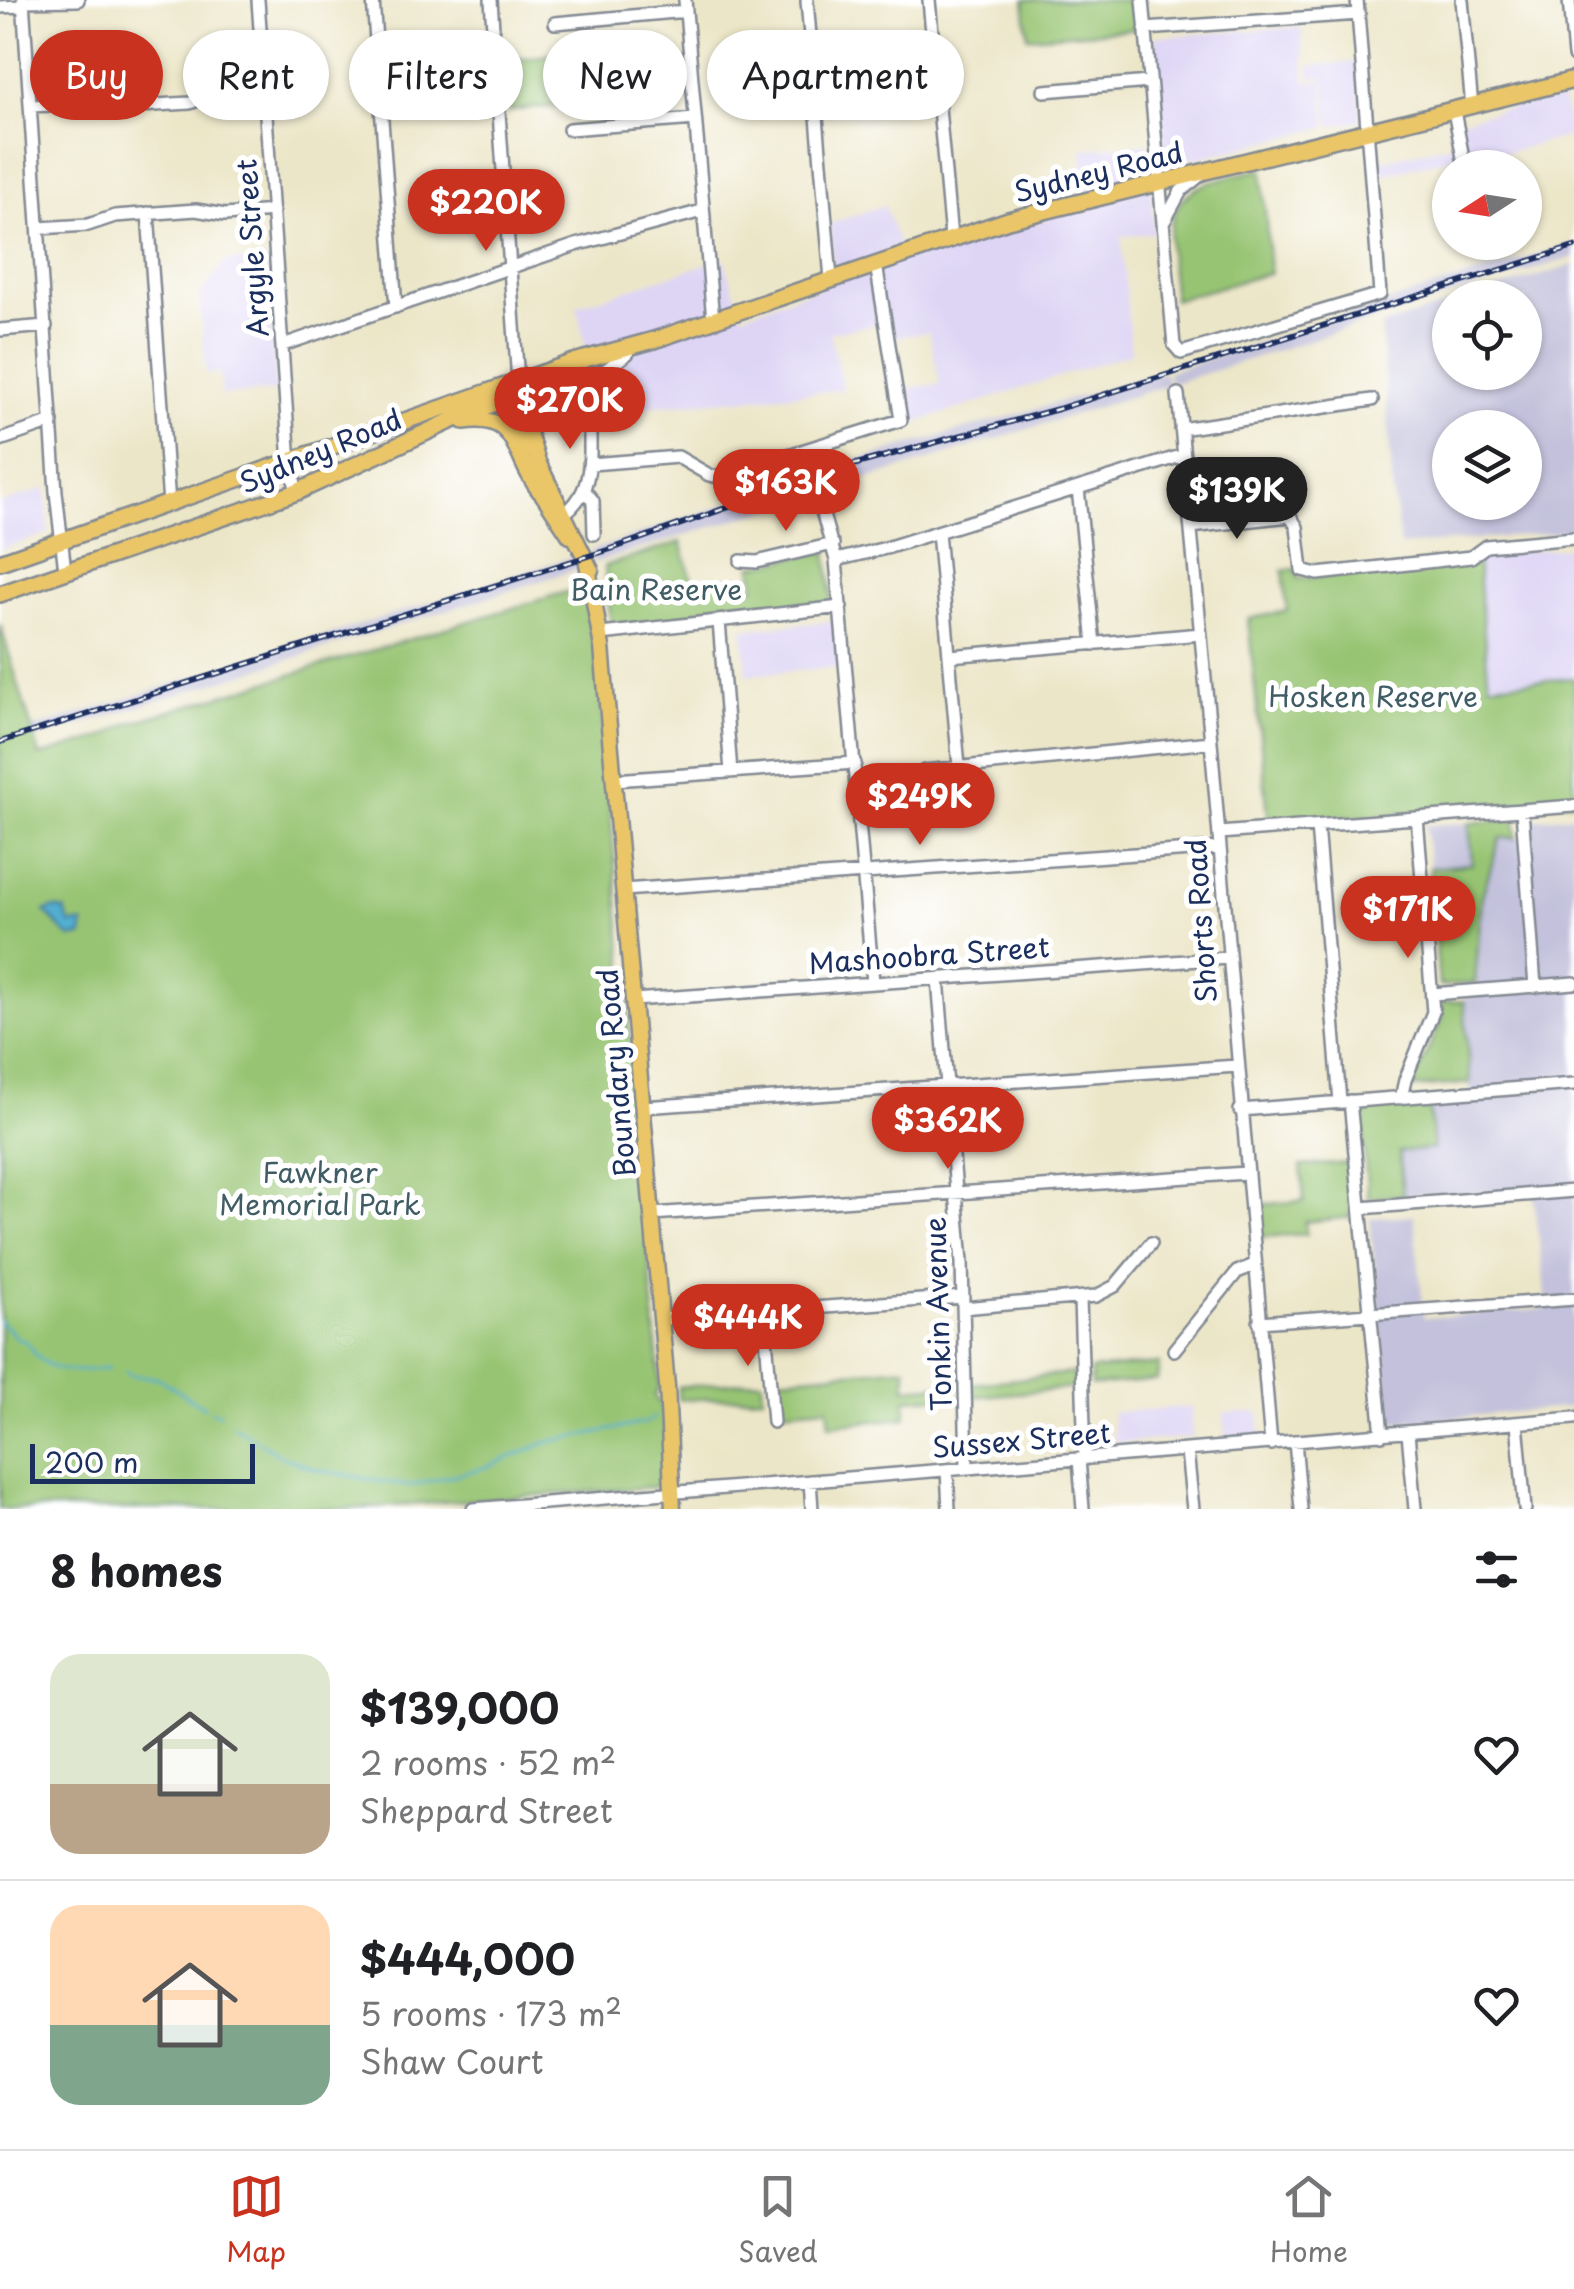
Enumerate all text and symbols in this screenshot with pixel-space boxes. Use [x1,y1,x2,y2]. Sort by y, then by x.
chip: Buy [30,30,163,120]
chip: Rent [183,30,329,120]
chip: Filters [349,30,523,120]
chip: New [543,30,687,120]
chip: Apartment [707,30,964,120]
street label: Sydney Road [1009,129,1187,213]
north arrow [1432,150,1542,260]
map controls [1432,150,1542,520]
street label: Argyle Street [223,158,279,338]
pin: $220K [416,169,556,254]
text: $220K [430,177,542,225]
button: locate [1432,280,1542,390]
pin: $270K [500,367,640,452]
text: $270K [516,375,624,423]
street label: Sydney Road [232,396,408,504]
button: layers [1432,410,1542,520]
pin: $163K [716,449,856,534]
text: $163K [735,457,837,505]
pin: $139K [1167,457,1307,542]
text: $139K [1188,465,1286,513]
park label: Bain Reserve [570,567,742,610]
park label: Hosken Reserve [1268,674,1478,717]
pin: $249K [850,763,990,848]
text: $249K [868,771,972,819]
street label: Shorts Road [1173,837,1227,1005]
pin: $171K [1338,876,1478,961]
text: $171K [1363,884,1453,932]
street label: Mashoobra Street [807,924,1051,984]
street label: Boundary Road [584,967,646,1179]
pin: $362K [878,1087,1018,1172]
text: $362K [894,1095,1002,1143]
park label: Fawkner Memorial Park [219,1150,421,1225]
street label: Tonkin Avenue [912,1216,962,1412]
pin: $444K [678,1284,818,1369]
text: $444K [693,1292,803,1340]
street label: Sussex Street [930,1410,1112,1468]
scale bar [30,1439,255,1484]
text: 200 m [45,1440,138,1483]
text: 8 homes [50,1538,223,1601]
icon: filters [1469,1542,1524,1597]
text: $139,000 [360,1675,559,1738]
icon: home [130,1694,250,1814]
icon: heart [1469,1727,1524,1782]
text: 2 rooms · 52 m² [360,1738,616,1786]
text: Sheppard Street [360,1786,613,1834]
text: $444,000 [360,1926,575,1989]
icon: home [130,1945,250,2065]
icon: heart [1469,1978,1524,2033]
text: 5 rooms · 173 m² [360,1989,622,2037]
text: Shaw Court [360,2037,544,2085]
tab: Map [226,2169,286,2272]
tab: Saved [738,2169,818,2272]
tab: Home [1270,2169,1348,2272]

